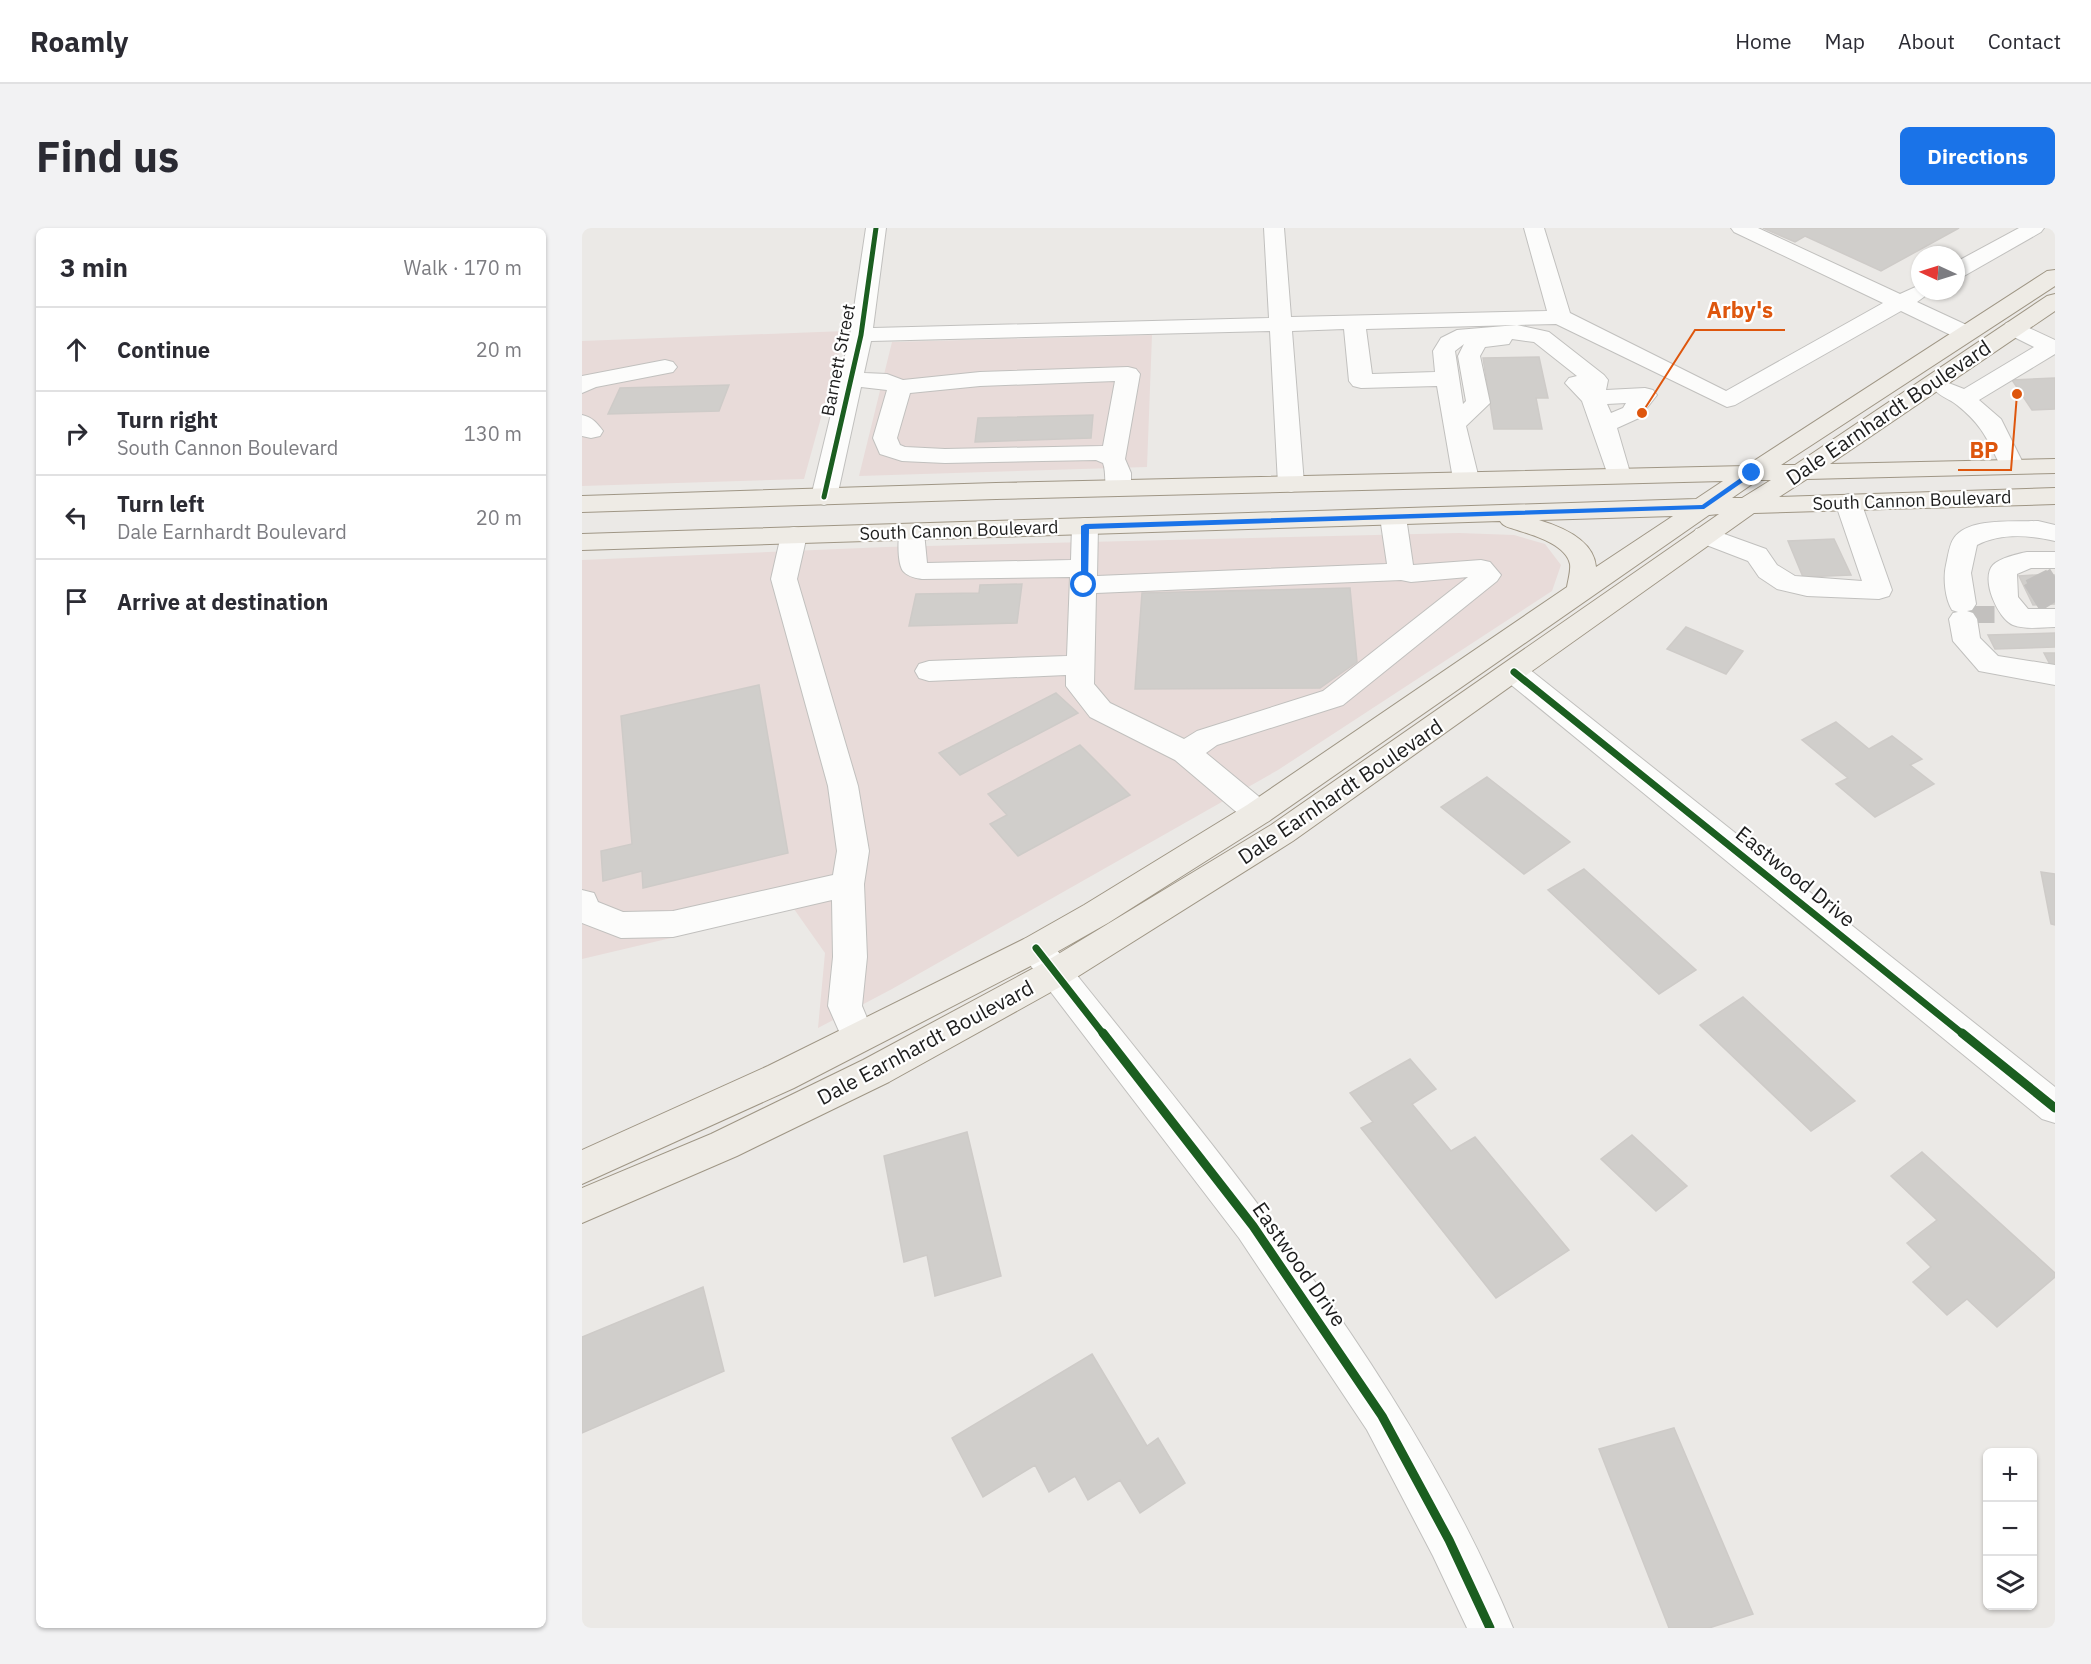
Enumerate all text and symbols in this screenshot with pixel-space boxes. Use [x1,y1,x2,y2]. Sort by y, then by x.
text: Roamly [30,23,128,60]
text: Home [1735,27,1792,55]
text: Map [1825,27,1865,55]
text: About [1898,27,1955,55]
text: Contact [1988,27,2061,55]
button: Directions [1900,127,2055,185]
text: Find us [36,129,179,184]
north arrow [1911,246,1965,300]
text: 3 min [60,250,128,284]
text: Walk · 170 m [404,254,522,281]
callout: Arby's [1695,290,1785,330]
text: Arby's [1707,295,1773,324]
street label: Barnett Street [816,302,860,418]
icon: ahead [60,333,93,366]
street label: Dale Earnhardt Boulevard [1780,333,1996,491]
text: Continue [117,335,210,364]
text: 20 m [476,336,522,363]
text: Turn right [117,405,218,434]
icon: right [60,417,93,450]
text: 130 m [464,420,522,447]
callout: BP [1958,430,2011,470]
text: South Cannon Boulevard [117,434,338,461]
text: BP [1969,435,1999,464]
route end [1738,459,1764,485]
street label: South Cannon Boulevard [1812,485,2012,515]
text: Turn left [117,489,205,518]
icon: left [60,501,93,534]
text: 20 m [476,504,522,531]
street label: South Cannon Boulevard [859,515,1059,545]
text: Dale Earnhardt Boulevard [117,518,347,545]
route start [1070,571,1096,597]
icon: arrive [60,585,93,618]
text: Arrive at destination [117,587,328,616]
street label: Dale Earnhardt Boulevard [1232,712,1448,870]
street label: Eastwood Drive [1730,819,1862,933]
street label: Dale Earnhardt Boulevard [812,973,1038,1111]
street label: Eastwood Drive [1247,1196,1353,1332]
map controls [1983,1448,2037,1610]
button: + [1983,1448,2037,1502]
button: − [1983,1502,2037,1556]
button: layers [1983,1556,2037,1610]

